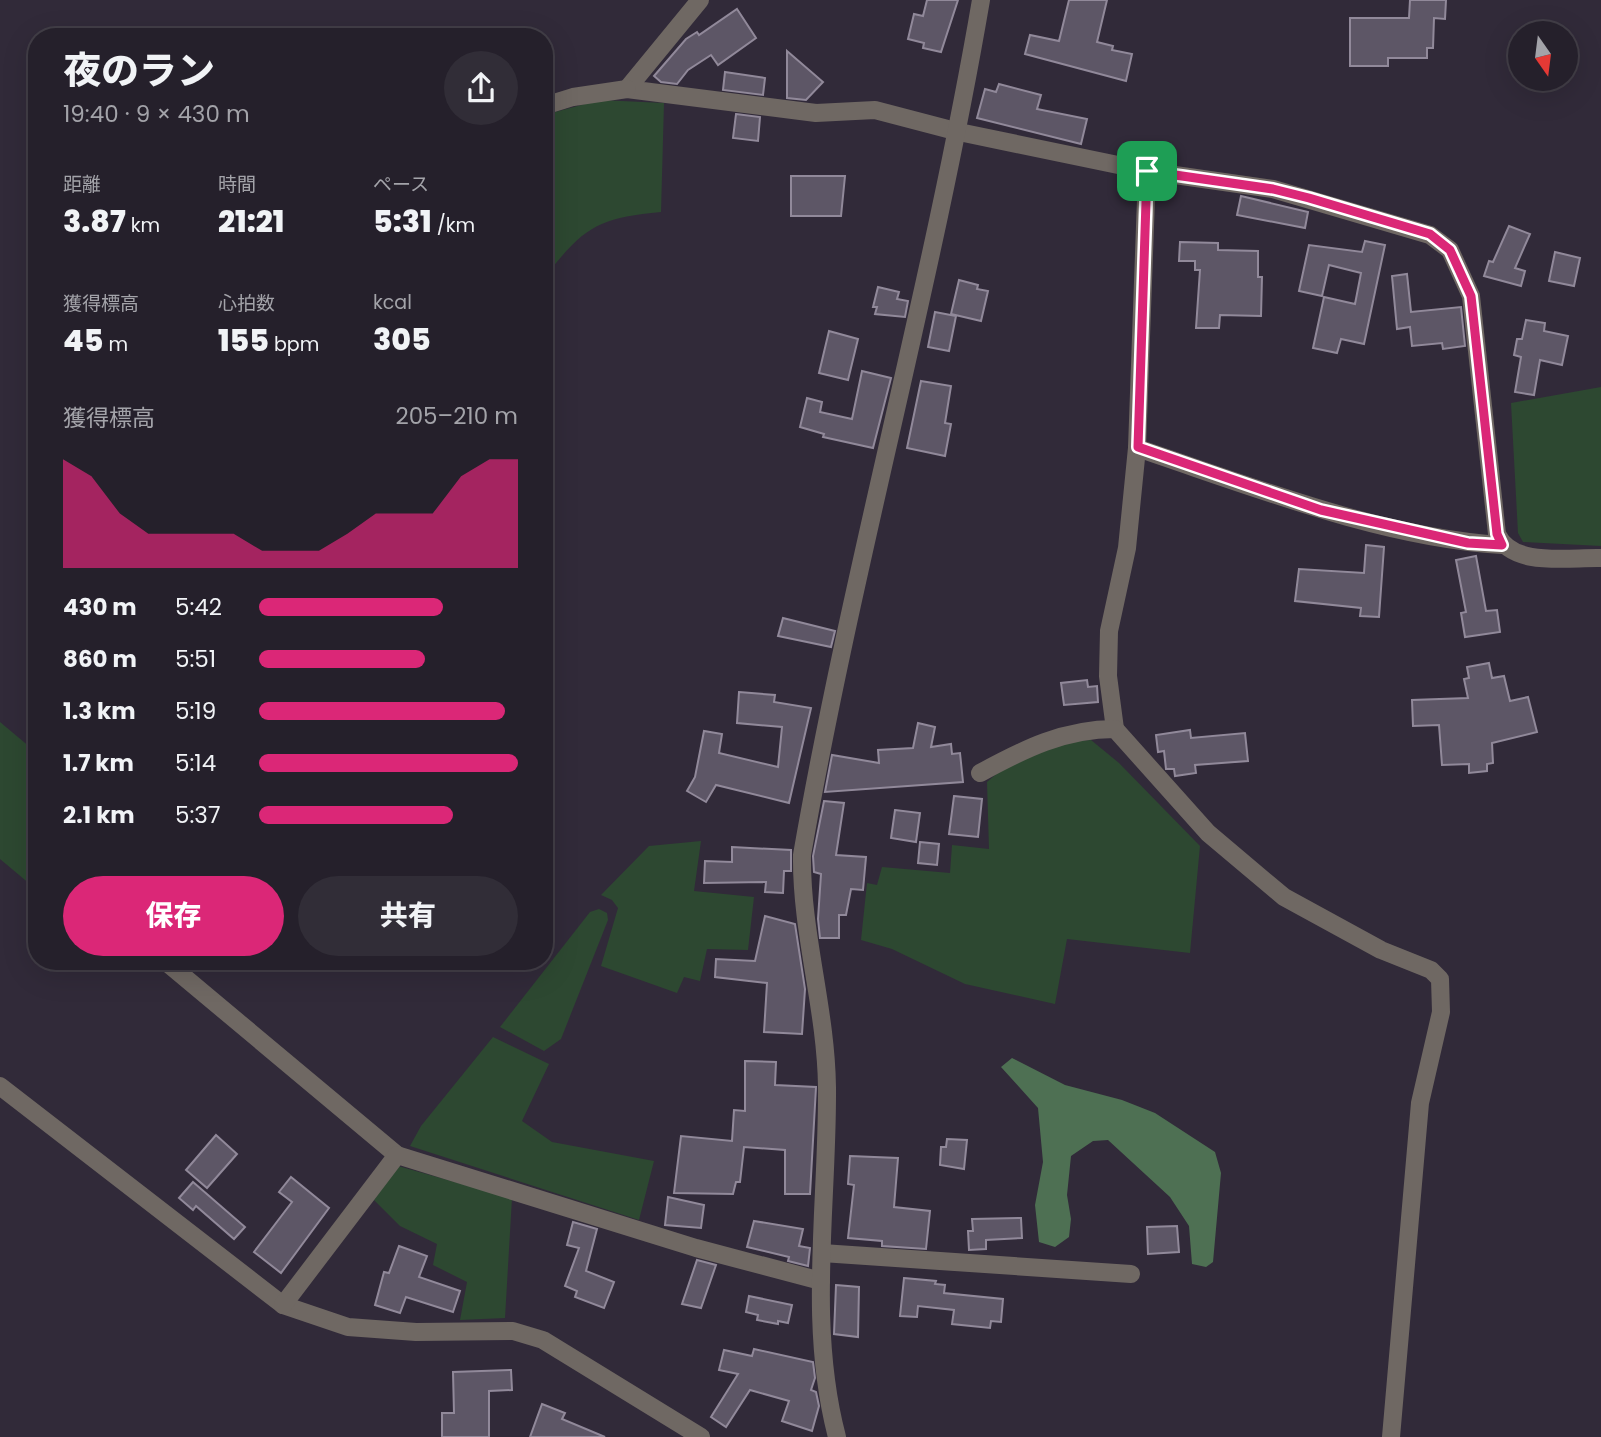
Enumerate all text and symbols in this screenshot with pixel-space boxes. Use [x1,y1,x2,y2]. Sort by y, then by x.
north arrow [1508,21,1578,91]
map controls [1508,21,1578,91]
text: 夜のラン [63,44,215,97]
button: share [444,51,518,125]
text: 19:40 · 9 × 430 m [63,98,250,130]
pin [1117,141,1177,201]
icon: arrive [1128,152,1166,190]
text: 距離 [63,171,101,198]
text: 時間 [218,171,256,198]
text: ペース [373,171,429,198]
text: 3.87 [63,200,126,243]
text: 21:21 [218,200,284,243]
text: 5:31 [373,200,432,243]
text: km [126,212,160,239]
text: /km [432,212,475,239]
text: kcal [373,289,412,316]
text: 獲得標高 [63,290,139,317]
text: 心拍数 [218,290,275,317]
text: 305 [373,318,431,361]
text: 45 [63,319,103,362]
text: 155 [218,319,269,362]
text: m [103,331,128,358]
text: bpm [269,331,319,358]
text: 205–210 m [395,400,518,432]
text: 獲得標高 [63,402,155,434]
text: 430 m [63,591,137,623]
text: 5:42 [175,591,222,623]
text: 860 m [63,643,137,675]
text: 5:51 [175,643,216,675]
text: 1.3 km [63,695,136,727]
text: 5:19 [175,695,216,727]
text: 1.7 km [63,747,134,779]
text: 5:14 [175,747,216,779]
text: 2.1 km [63,799,135,831]
text: 5:37 [175,799,220,831]
button: 保存 [63,876,284,956]
button: 共有 [298,876,518,956]

